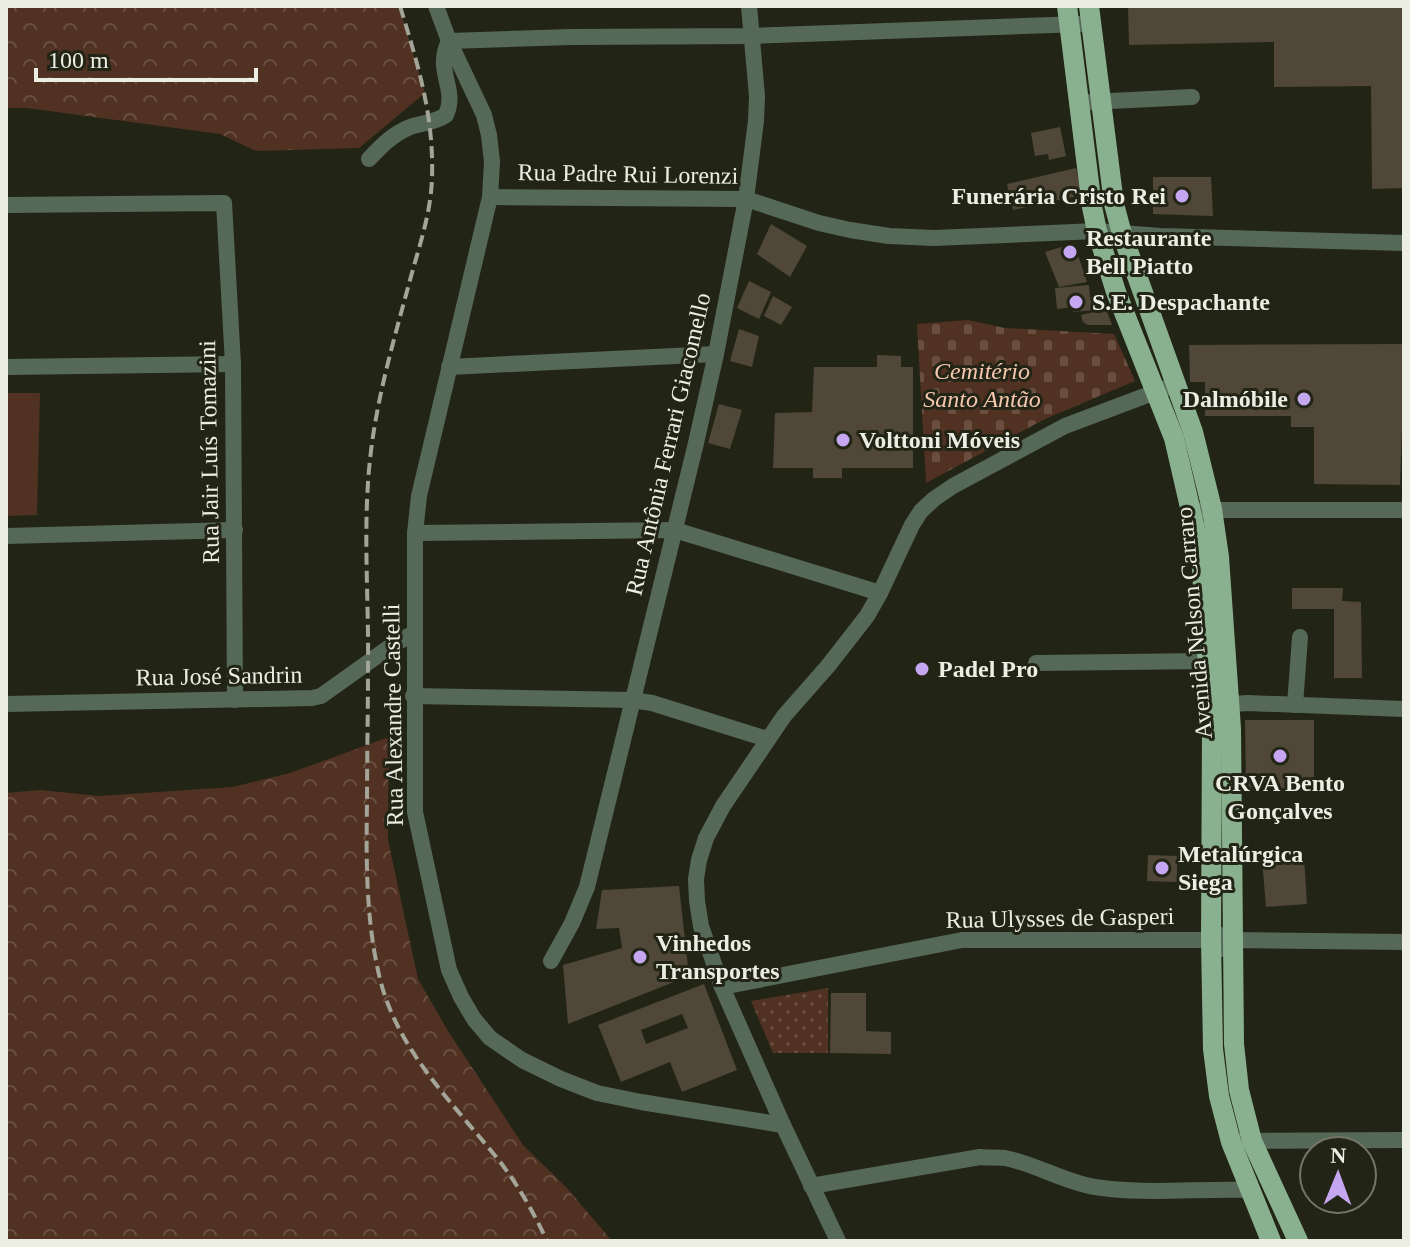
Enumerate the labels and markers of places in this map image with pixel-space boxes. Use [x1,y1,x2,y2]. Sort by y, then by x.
place label: Funerária Cristo Rei [951,183,1166,209]
marker: Funerária Cristo Rei [1173,187,1191,205]
place label: Restaurante Bell Piatto [1086,225,1212,279]
marker: Restaurante Bell Piatto [1061,243,1079,261]
place label: S.E. Despachante [1092,289,1270,315]
marker: S.E. Despachante [1067,293,1085,311]
place label: Dalmóbile [1183,386,1288,412]
marker: Dalmóbile [1295,390,1313,408]
place label: Volttoni Móveis [859,427,1020,453]
marker: Volttoni Móveis [834,431,852,449]
place label: Padel Pro [938,656,1038,682]
marker: Padel Pro [913,660,931,678]
marker: CRVA Bento Gonçalves [1271,747,1289,765]
place label: CRVA Bento Gonçalves [1215,770,1345,824]
place label: Metalúrgica Siega [1178,841,1303,895]
marker: Metalúrgica Siega [1153,859,1171,877]
place label: Vinhedos Transportes [656,930,780,984]
marker: Vinhedos Transportes [631,948,649,966]

